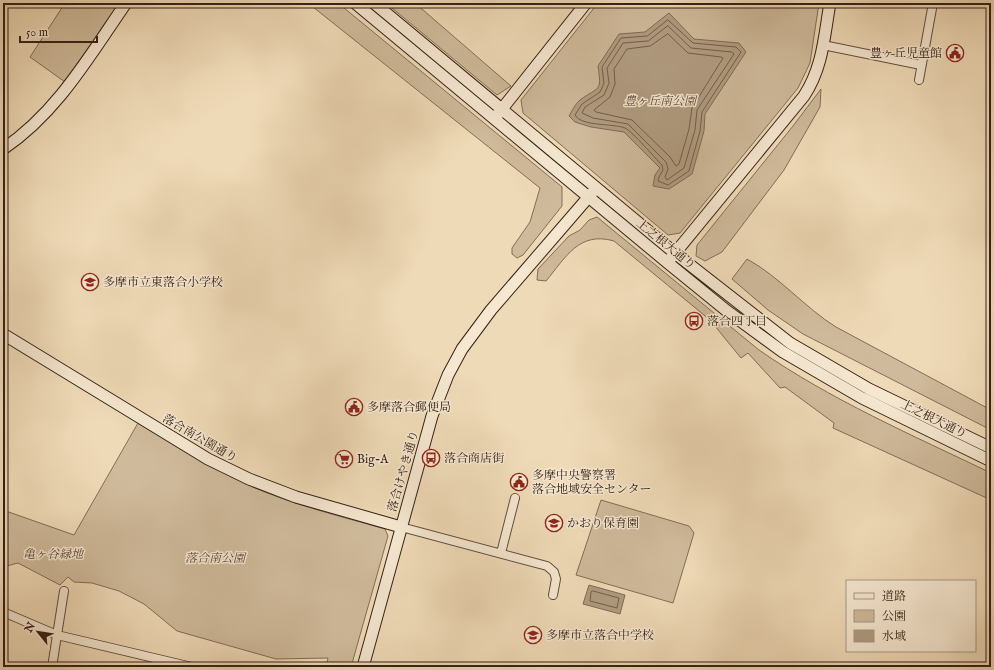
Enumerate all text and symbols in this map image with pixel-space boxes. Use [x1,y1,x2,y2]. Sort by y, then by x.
scale bar [20,18,97,44]
text: 50 m [26,25,48,40]
public building icon: 豊ヶ丘児童館 [945,43,965,63]
place label: 豊ヶ丘児童館 [870,46,942,61]
park label: 豊ヶ丘南公園 [624,94,698,109]
street label: 上之根大通り [633,216,698,273]
school or university icon: 多摩市立東落合小学校 [80,272,100,292]
place label: 多摩市立東落合小学校 [103,275,223,290]
bus stop icon: 落合四丁目 [684,311,704,331]
place label: 落合四丁目 [707,314,767,329]
public building icon: 多摩落合郵便局 [344,397,364,417]
street label: 上之根大通り [898,397,969,442]
place label: 多摩落合郵便局 [367,400,451,415]
street label: 落合南公園通り [160,411,240,466]
street label: 落合けやき通り [385,429,422,514]
bus stop icon: 落合商店街 [421,448,441,468]
supermarket icon: Big-A [334,449,354,469]
place label: 落合商店街 [444,451,505,466]
place label: Big-A [357,452,389,467]
place label: 多摩中央警察署 落合地域安全センター [532,468,652,497]
public building icon: 多摩中央警察署 落合地域安全センター [509,472,529,492]
school or university icon: かおり保育園 [544,513,564,533]
place label: かおり保育園 [567,516,639,531]
park label: 亀ヶ谷緑地 [23,547,85,562]
park label: 落合南公園 [185,551,247,566]
legend [846,580,976,652]
text: 道路 [882,589,906,604]
text: 公園 [882,609,906,624]
north arrow [18,612,58,652]
text: N [21,619,39,636]
school or university icon: 多摩市立落合中学校 [523,625,543,645]
place label: 多摩市立落合中学校 [546,628,654,643]
text: 水域 [882,629,906,644]

